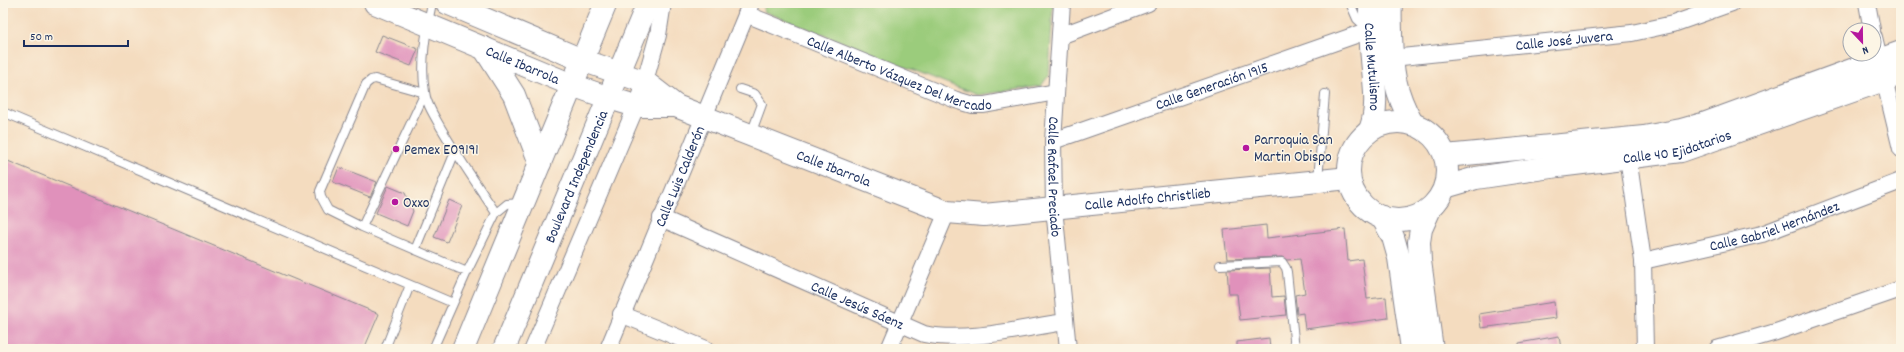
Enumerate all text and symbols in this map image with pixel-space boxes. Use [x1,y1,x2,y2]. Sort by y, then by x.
scale bar [24,22,128,48]
north arrow [1842,22,1882,62]
street label: Calle Mutulismo [1357,23,1384,112]
street label: Calle José Juvera [1515,26,1615,58]
text: 50 m [30,29,53,46]
street label: Calle Alberto Vázquez Del Mercado [803,31,994,118]
street label: Calle Ibarrola [482,41,563,92]
text: N [1859,41,1871,58]
street label: Calle Generación 1915 [1153,57,1272,117]
street label: Boulevard Independencia [540,106,615,247]
street label: Calle Rafael Preciado [1040,116,1066,238]
street label: Calle Luis Calderón [651,123,712,231]
street label: Calle 40 Ejidatarios [1622,125,1735,171]
place label: Parroquia San Martin Obispo [1254,130,1333,169]
place label: Pemex E09191 [404,140,479,162]
marker: Parroquia San Martin Obispo [1241,143,1251,153]
marker: Pemex E09191 [391,144,401,154]
street label: Calle Ibarrola [793,145,875,194]
street label: Calle Adolfo Christlieb [1084,183,1212,218]
place label: Oxxo [403,193,430,215]
street label: Calle Gabriel Hernández [1708,196,1843,259]
marker: Oxxo [390,197,400,207]
street label: Calle Jesús Sáenz [807,276,907,337]

